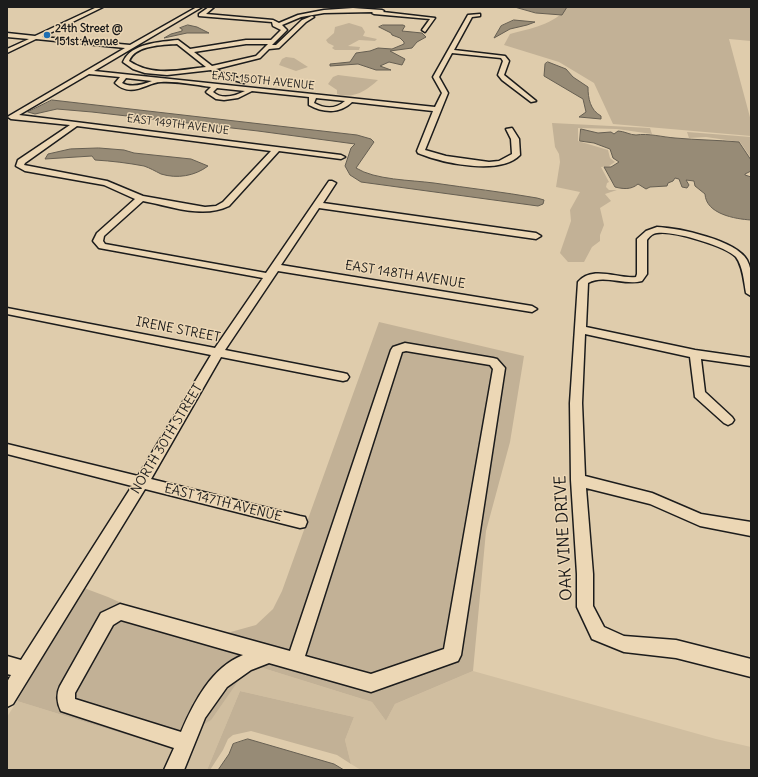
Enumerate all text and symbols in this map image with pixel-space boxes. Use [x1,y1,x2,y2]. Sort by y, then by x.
place label: 24th Street @ 151st Avenue [55,22,123,48]
marker: 24th Street @ 151st Avenue [42,30,52,40]
street label: EAST 150TH AVENUE [211,69,315,93]
street label: EAST 149TH AVENUE [126,112,230,138]
street label: EAST 148TH AVENUE [344,258,466,292]
street label: IRENE STREET [134,314,222,346]
street label: NORTH 30TH STREET [128,381,206,497]
street label: OAK VINE DRIVE [551,475,577,601]
street label: EAST 147TH AVENUE [163,481,283,525]

